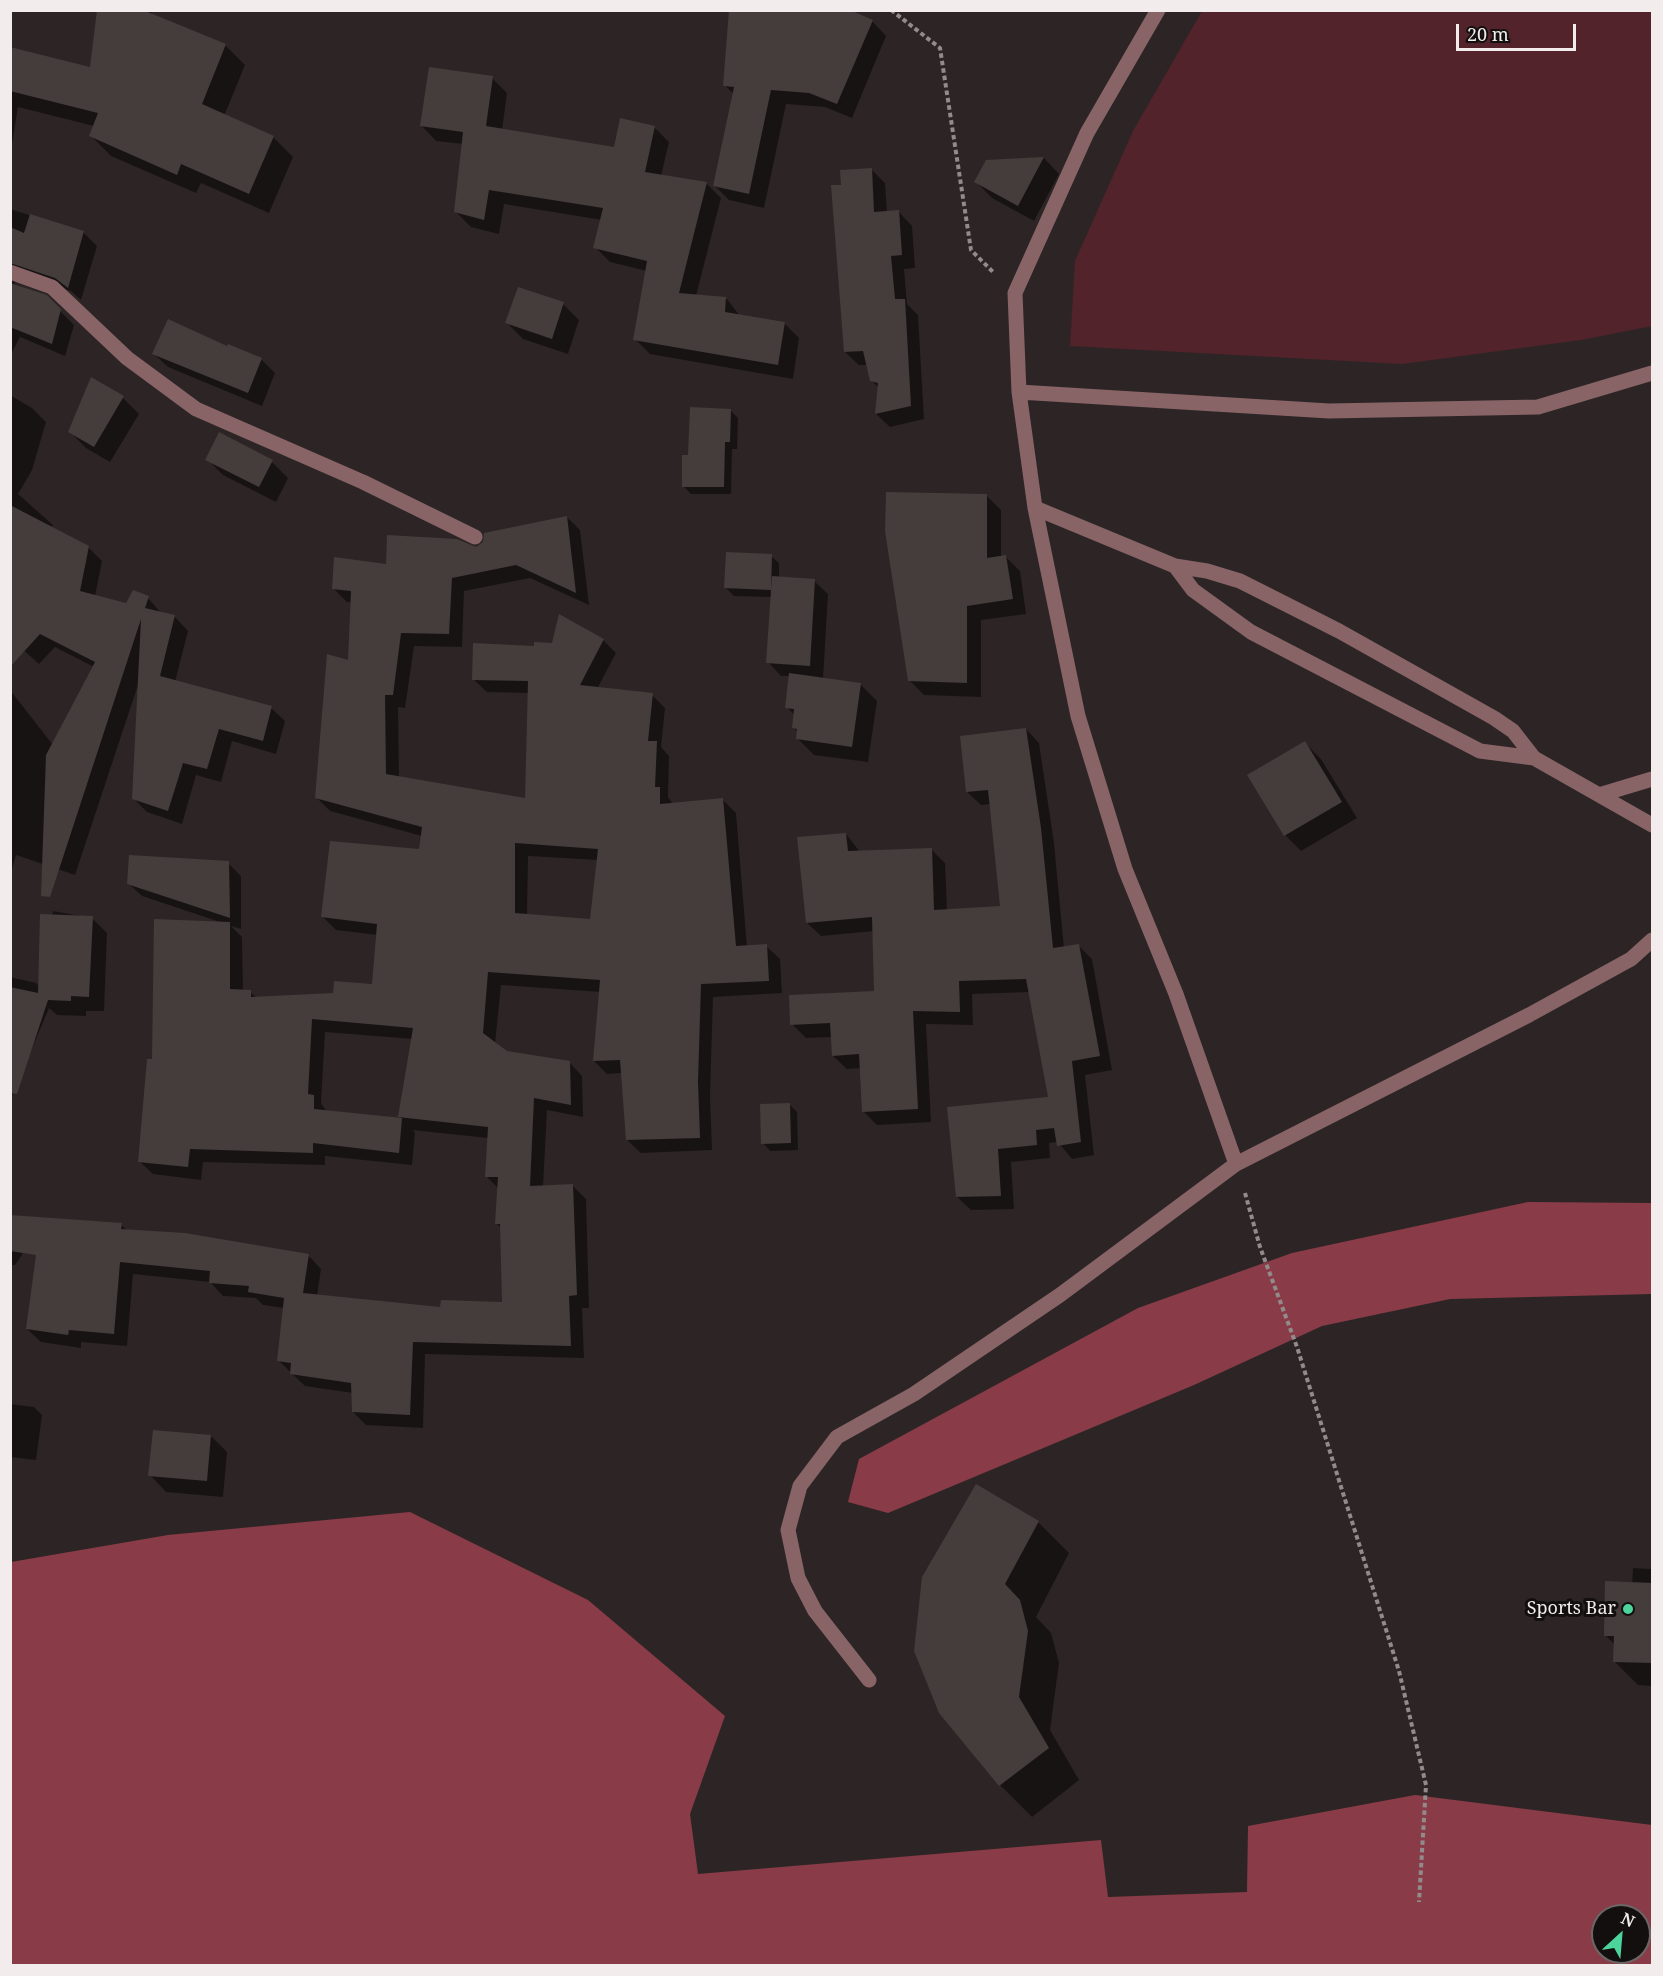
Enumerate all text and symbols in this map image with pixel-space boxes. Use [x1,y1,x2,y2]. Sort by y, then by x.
scale bar [1459,12,1579,50]
text: 20 m [1467,22,1509,46]
place label: Sports Bar [1527,1598,1616,1620]
marker: Sports Bar [1621,1602,1635,1616]
north arrow [1591,1904,1651,1964]
text: N [1618,1907,1638,1932]

